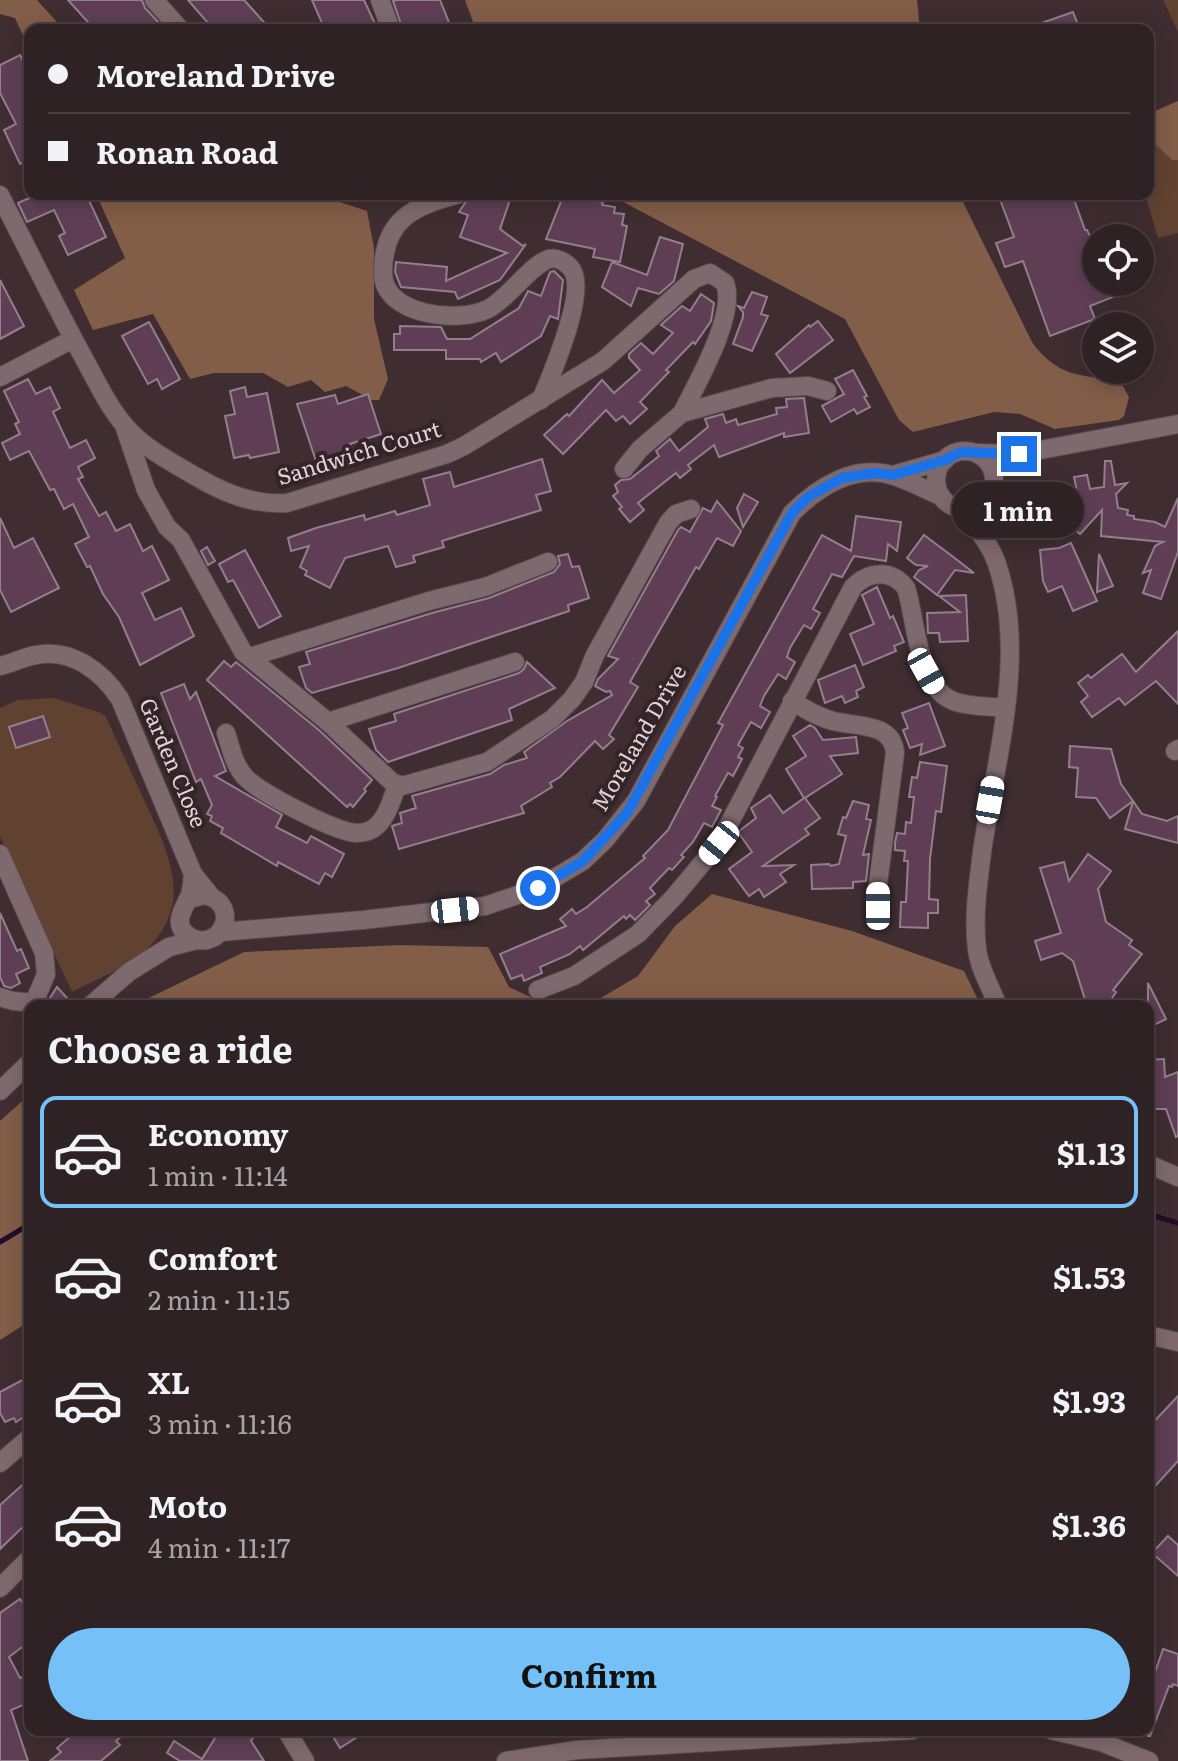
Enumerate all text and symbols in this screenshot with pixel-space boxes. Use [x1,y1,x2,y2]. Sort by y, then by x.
text: Moreland Drive [96,52,335,96]
text: Ronan Road [96,129,278,173]
map controls [1082,224,1154,384]
button: locate [1082,224,1154,296]
button: layers [1082,312,1154,384]
street label: Sandwich Court [273,411,445,492]
route end [1001,436,1037,472]
callout: 1 min [953,482,1085,538]
text: 1 min [983,490,1053,529]
car [904,644,948,698]
street label: Moreland Drive [582,658,693,817]
street label: Garden Close [132,692,217,832]
car [974,774,1006,826]
car [695,817,743,869]
route start [520,870,556,906]
car [866,882,890,930]
car [430,896,480,924]
text: Choose a ride [48,1021,293,1074]
text: Economy [148,1111,288,1155]
icon: car [52,1116,124,1188]
text: $1.13 [1057,1130,1126,1174]
text: 1 min · 11:14 [148,1155,288,1194]
text: Comfort [148,1235,278,1279]
icon: car [52,1240,124,1312]
text: $1.53 [1053,1254,1126,1298]
text: 2 min · 11:15 [148,1279,290,1318]
text: XL [148,1359,190,1403]
icon: car [52,1364,124,1436]
text: $1.93 [1052,1378,1126,1422]
text: 3 min · 11:16 [148,1403,292,1442]
text: Moto [148,1483,227,1527]
icon: car [52,1488,124,1560]
text: $1.36 [1052,1502,1126,1546]
text: 4 min · 11:17 [148,1527,290,1566]
button: Confirm [48,1628,1130,1720]

